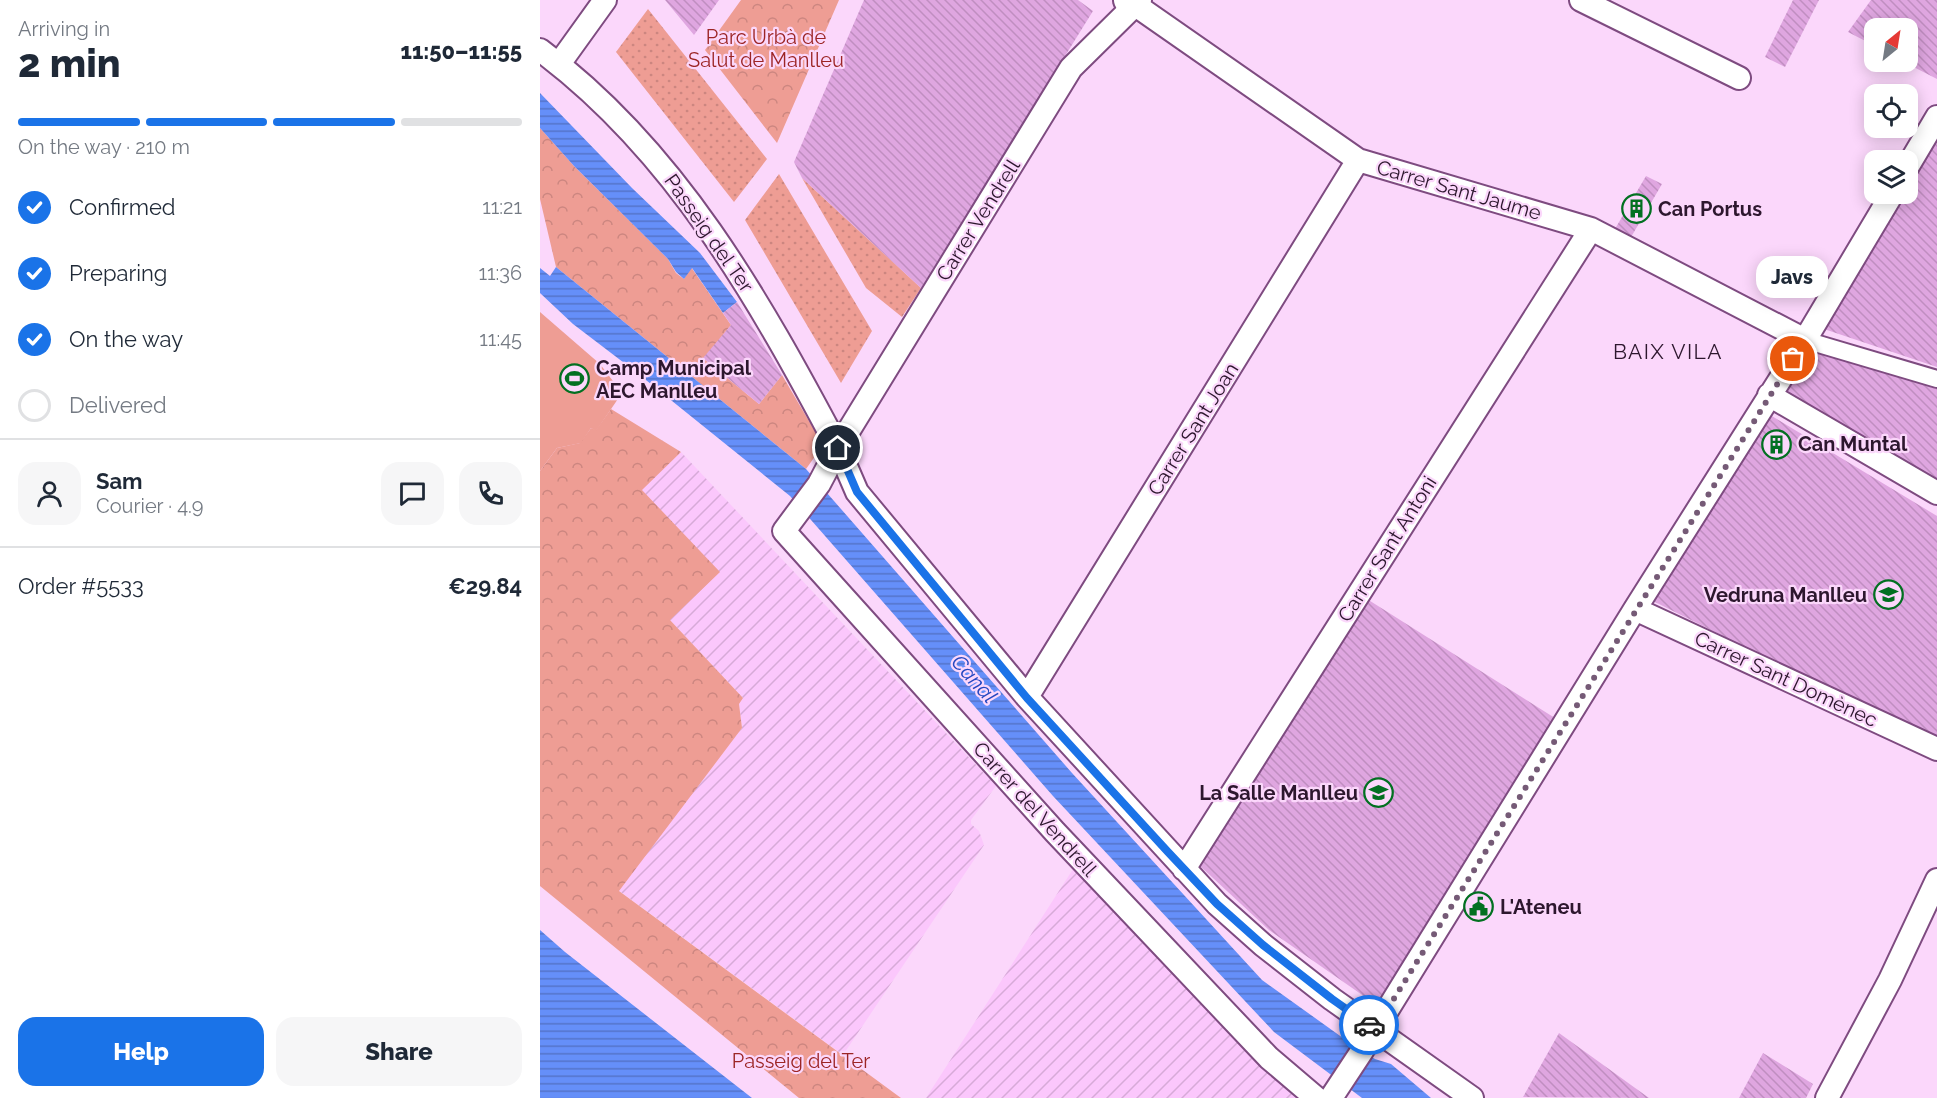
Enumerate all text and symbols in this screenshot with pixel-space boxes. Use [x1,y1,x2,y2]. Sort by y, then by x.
text: Arriving in [18,17,110,41]
north arrow [1864,18,1918,72]
map controls [1864,18,1918,204]
park label: Parc Urbà de Salut de Manlleu [688,25,844,72]
text: 11:50–11:55 [400,38,522,64]
text: 2 min [18,40,121,86]
button: locate [1864,84,1918,138]
text: On the way · 210 m [18,135,190,159]
button: layers [1864,150,1918,204]
street label: Carrer Vendrell [931,154,1025,285]
street label: Carrer Sant Jaume [1374,155,1544,225]
street label: Passeig del Ter [659,169,759,297]
icon: check [18,191,51,224]
building icon: Can Portus [1621,193,1653,225]
text: Confirmed [69,194,176,220]
text: 11:21 [482,195,522,219]
place label: Can Portus [1658,197,1762,221]
icon: check [18,257,51,290]
callout: Javs [1757,257,1829,299]
text: Preparing [69,260,167,286]
text: 11:36 [478,261,522,285]
text: Javs [1771,265,1813,289]
icon: check [18,323,51,356]
text: On the way [69,326,183,352]
text: 11:45 [479,327,522,351]
pin [1767,333,1818,384]
district label: BAIX VILA [1613,339,1723,364]
icon: bag [1776,342,1809,375]
place label: Camp Municipal AEC Manlleu [596,356,752,403]
street label: Carrer Sant Joan [1143,358,1243,500]
sports icon: Camp Municipal AEC Manlleu [559,363,591,395]
text: Delivered [69,392,167,418]
pin [812,422,863,473]
building icon: Can Muntal [1761,428,1793,460]
icon: home [821,431,854,464]
place label: Can Muntal [1798,432,1908,456]
button: person [18,462,81,525]
button: chat [381,462,444,525]
button: phone [459,462,522,525]
text: Sam [96,468,143,494]
street label: Carrer Sant Antoni [1333,472,1441,626]
text: Courier · 4.9 [96,494,204,518]
text: Order #5533 [18,573,144,599]
text: €29.84 [448,573,522,599]
school or university icon: Vedruna Manlleu [1872,579,1904,611]
place label: Vedruna Manlleu [1704,583,1867,607]
street label: Carrer Sant Domènec [1691,626,1881,732]
water label: Canal [946,649,1002,708]
street label: Carrer del Vendrell [968,737,1102,882]
school or university icon: La Salle Manlleu [1363,777,1395,809]
place label: La Salle Manlleu [1199,781,1358,805]
public building icon: L'Ateneu [1463,891,1495,923]
place label: L'Ateneu [1500,895,1582,919]
courier [1339,995,1399,1055]
icon: car [1353,1009,1386,1042]
button: Help [18,1017,264,1086]
button: Share [276,1017,522,1086]
park label: Passeig del Ter [732,1049,870,1073]

